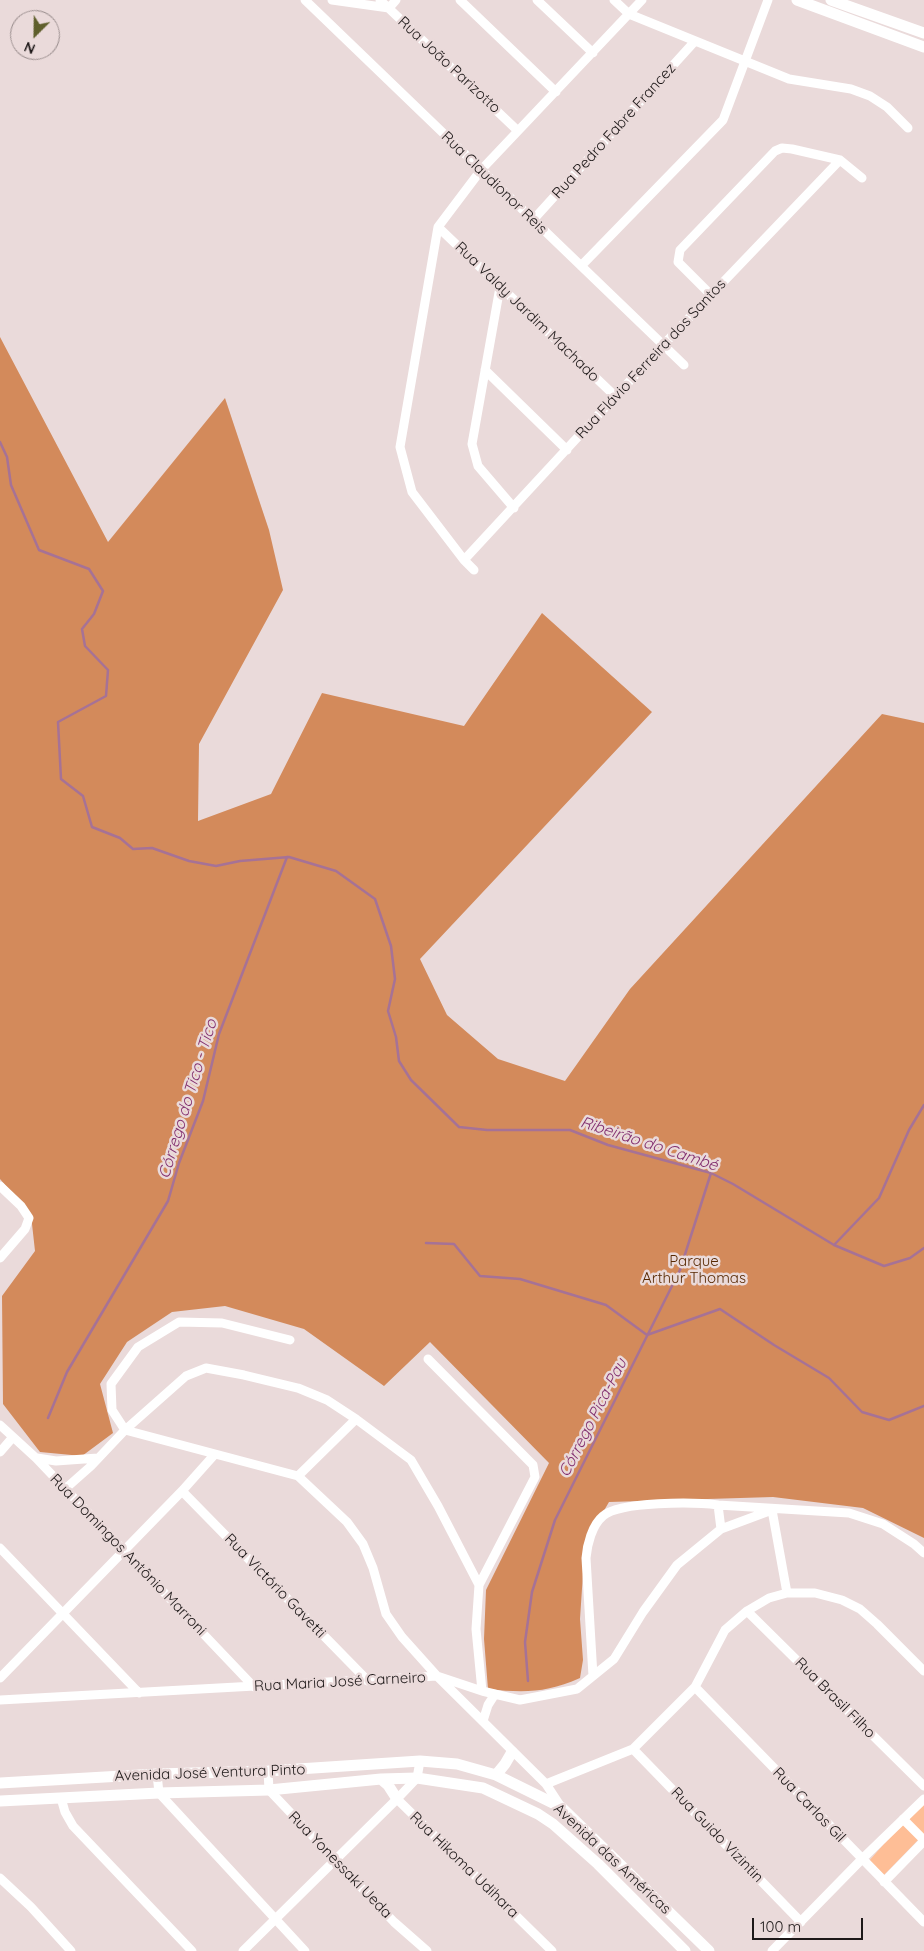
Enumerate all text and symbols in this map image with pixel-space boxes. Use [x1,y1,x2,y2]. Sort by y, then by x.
north arrow [10,10,60,60]
street label: Rua João Parizotto [394,13,504,117]
text: N [21,38,38,58]
street label: Rua Pedro Fabre Francez [548,60,680,202]
street label: Rua Claudionor Reis [437,128,551,238]
street label: Rua Valdy Jardim Machado [451,238,603,386]
street label: Rua Flávio Ferreira dos Santos [572,275,730,443]
water label: Córrego do Tico - Tico [155,1017,221,1181]
water label: Ribeirão do Cambé [578,1113,720,1175]
park label: Parque Arthur Thomas [642,1252,746,1287]
water label: Córrego Pica-Pau [555,1356,631,1480]
street label: Rua Domingos Antônio Marroni [46,1470,210,1640]
street label: Rua Victório Gavetti [221,1530,329,1642]
street label: Rua Brasil Filho [791,1654,879,1742]
street label: Rua Maria José Carneiro [254,1669,426,1695]
street label: Avenida José Ventura Pinto [114,1761,306,1785]
street label: Rua Carlos Gil [769,1764,849,1846]
street label: Rua Guido Vizintin [667,1784,767,1886]
street label: Avenida das Américas [550,1800,674,1918]
street label: Rua Yonessaki Ueda [284,1808,396,1922]
street label: Rua Hikoma Udihara [406,1808,522,1922]
scale bar [754,1908,865,1940]
text: 100 m [760,1917,801,1936]

